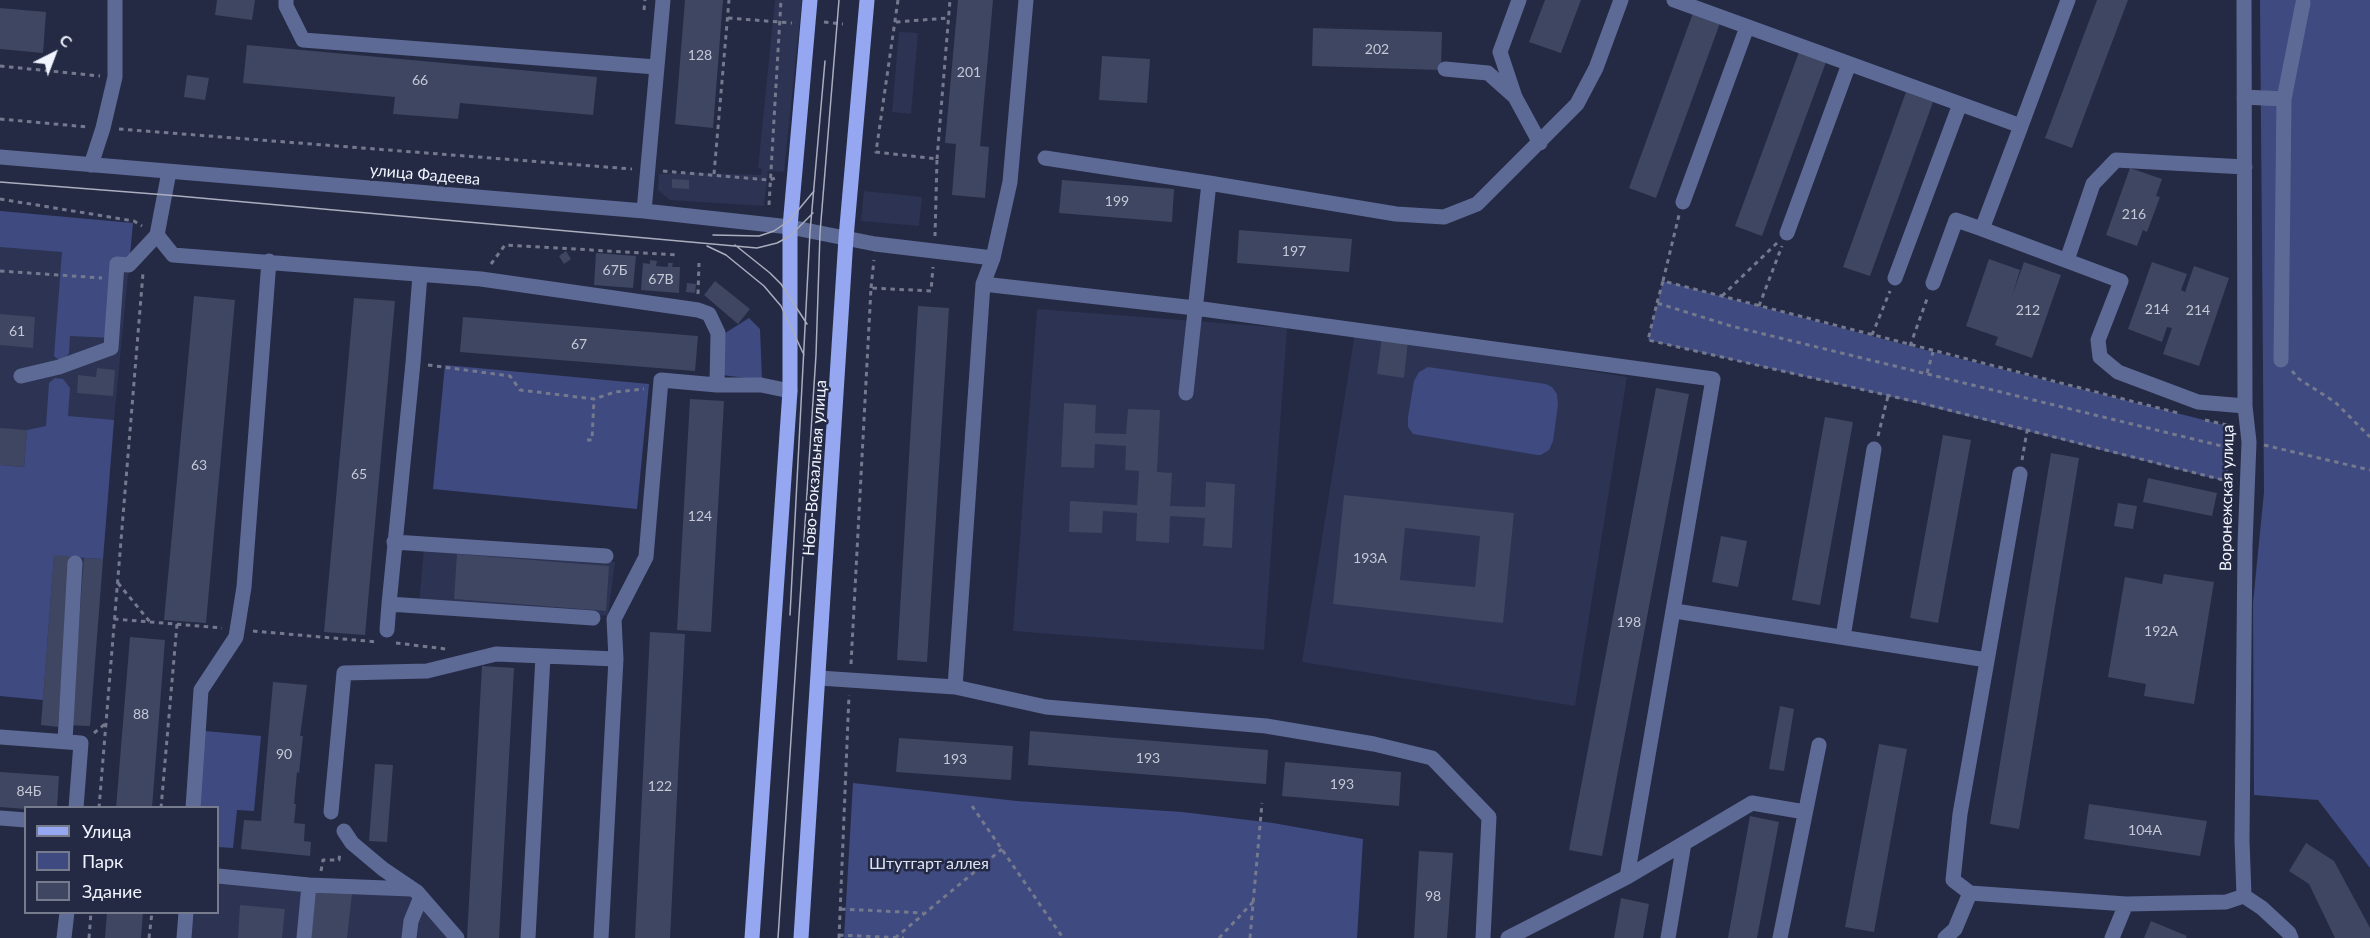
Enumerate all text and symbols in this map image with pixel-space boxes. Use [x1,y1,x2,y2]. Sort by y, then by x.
north arrow [24,24,84,84]
text: С [56,30,77,51]
house number: 202 [1365,41,1389,57]
house number: 128 [688,47,712,63]
house number: 201 [957,64,981,80]
house number: 66 [412,72,428,88]
street label: улица Фадеева [369,161,481,189]
house number: 199 [1105,193,1129,209]
house number: 216 [2122,206,2146,222]
house number: 197 [1282,243,1306,259]
house number: 67Б [603,262,627,278]
house number: 67В [648,271,674,287]
house number: 214 [2145,301,2169,317]
house number: 212 [2016,302,2040,318]
house number: 214 [2186,302,2210,318]
house number: 61 [9,323,25,339]
house number: 67 [571,336,587,352]
street label: Ново-Вокзальная улица [799,379,831,557]
street label: Воронежская улица [2216,425,2238,571]
house number: 63 [191,457,207,473]
house number: 65 [351,466,367,482]
house number: 124 [688,508,712,524]
house number: 193А [1353,550,1387,566]
house number: 198 [1617,614,1641,630]
house number: 192А [2144,623,2178,639]
house number: 88 [133,706,149,722]
house number: 90 [276,746,292,762]
house number: 193 [1136,750,1160,766]
house number: 193 [943,751,967,767]
house number: 193 [1330,776,1354,792]
house number: 122 [648,778,672,794]
house number: 84Б [17,783,41,799]
legend [24,806,219,914]
text: Улица [82,820,132,842]
house number: 104А [2128,822,2162,838]
text: Парк [82,850,123,872]
park label: Штутгарт аллея [869,854,989,874]
text: Здание [82,880,142,902]
house number: 98 [1425,888,1441,904]

